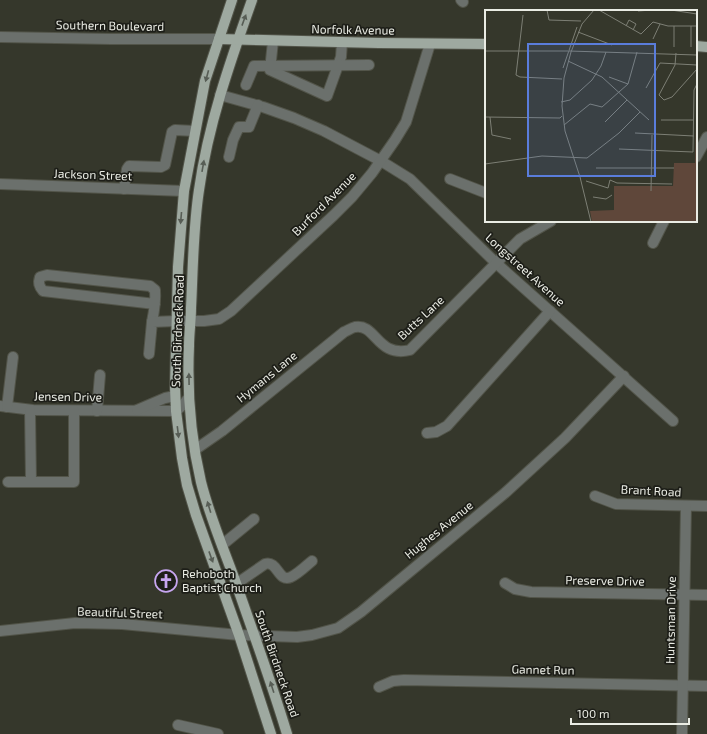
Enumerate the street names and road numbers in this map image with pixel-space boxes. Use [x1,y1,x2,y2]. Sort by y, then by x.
street label: Southern Boulevard [56,17,164,33]
street label: Norfolk Avenue [311,21,395,37]
street label: Jackson Street [54,166,133,182]
street label: Burford Avenue [288,168,358,238]
street label: Longstreet Avenue [483,230,568,309]
street label: South Birdneck Road [168,275,186,387]
street label: Butts Lane [394,292,446,342]
street label: Hymans Lane [233,348,299,405]
street label: Jensen Drive [34,388,102,404]
street label: Brant Road [620,481,682,499]
street label: Hughes Avenue [401,497,475,561]
street label: Preserve Drive [565,572,645,588]
street label: Huntsman Drive [662,576,678,664]
street label: Beautiful Street [77,604,163,621]
street label: South Birdneck Road [253,608,303,719]
street label: Gannet Run [511,661,575,677]

